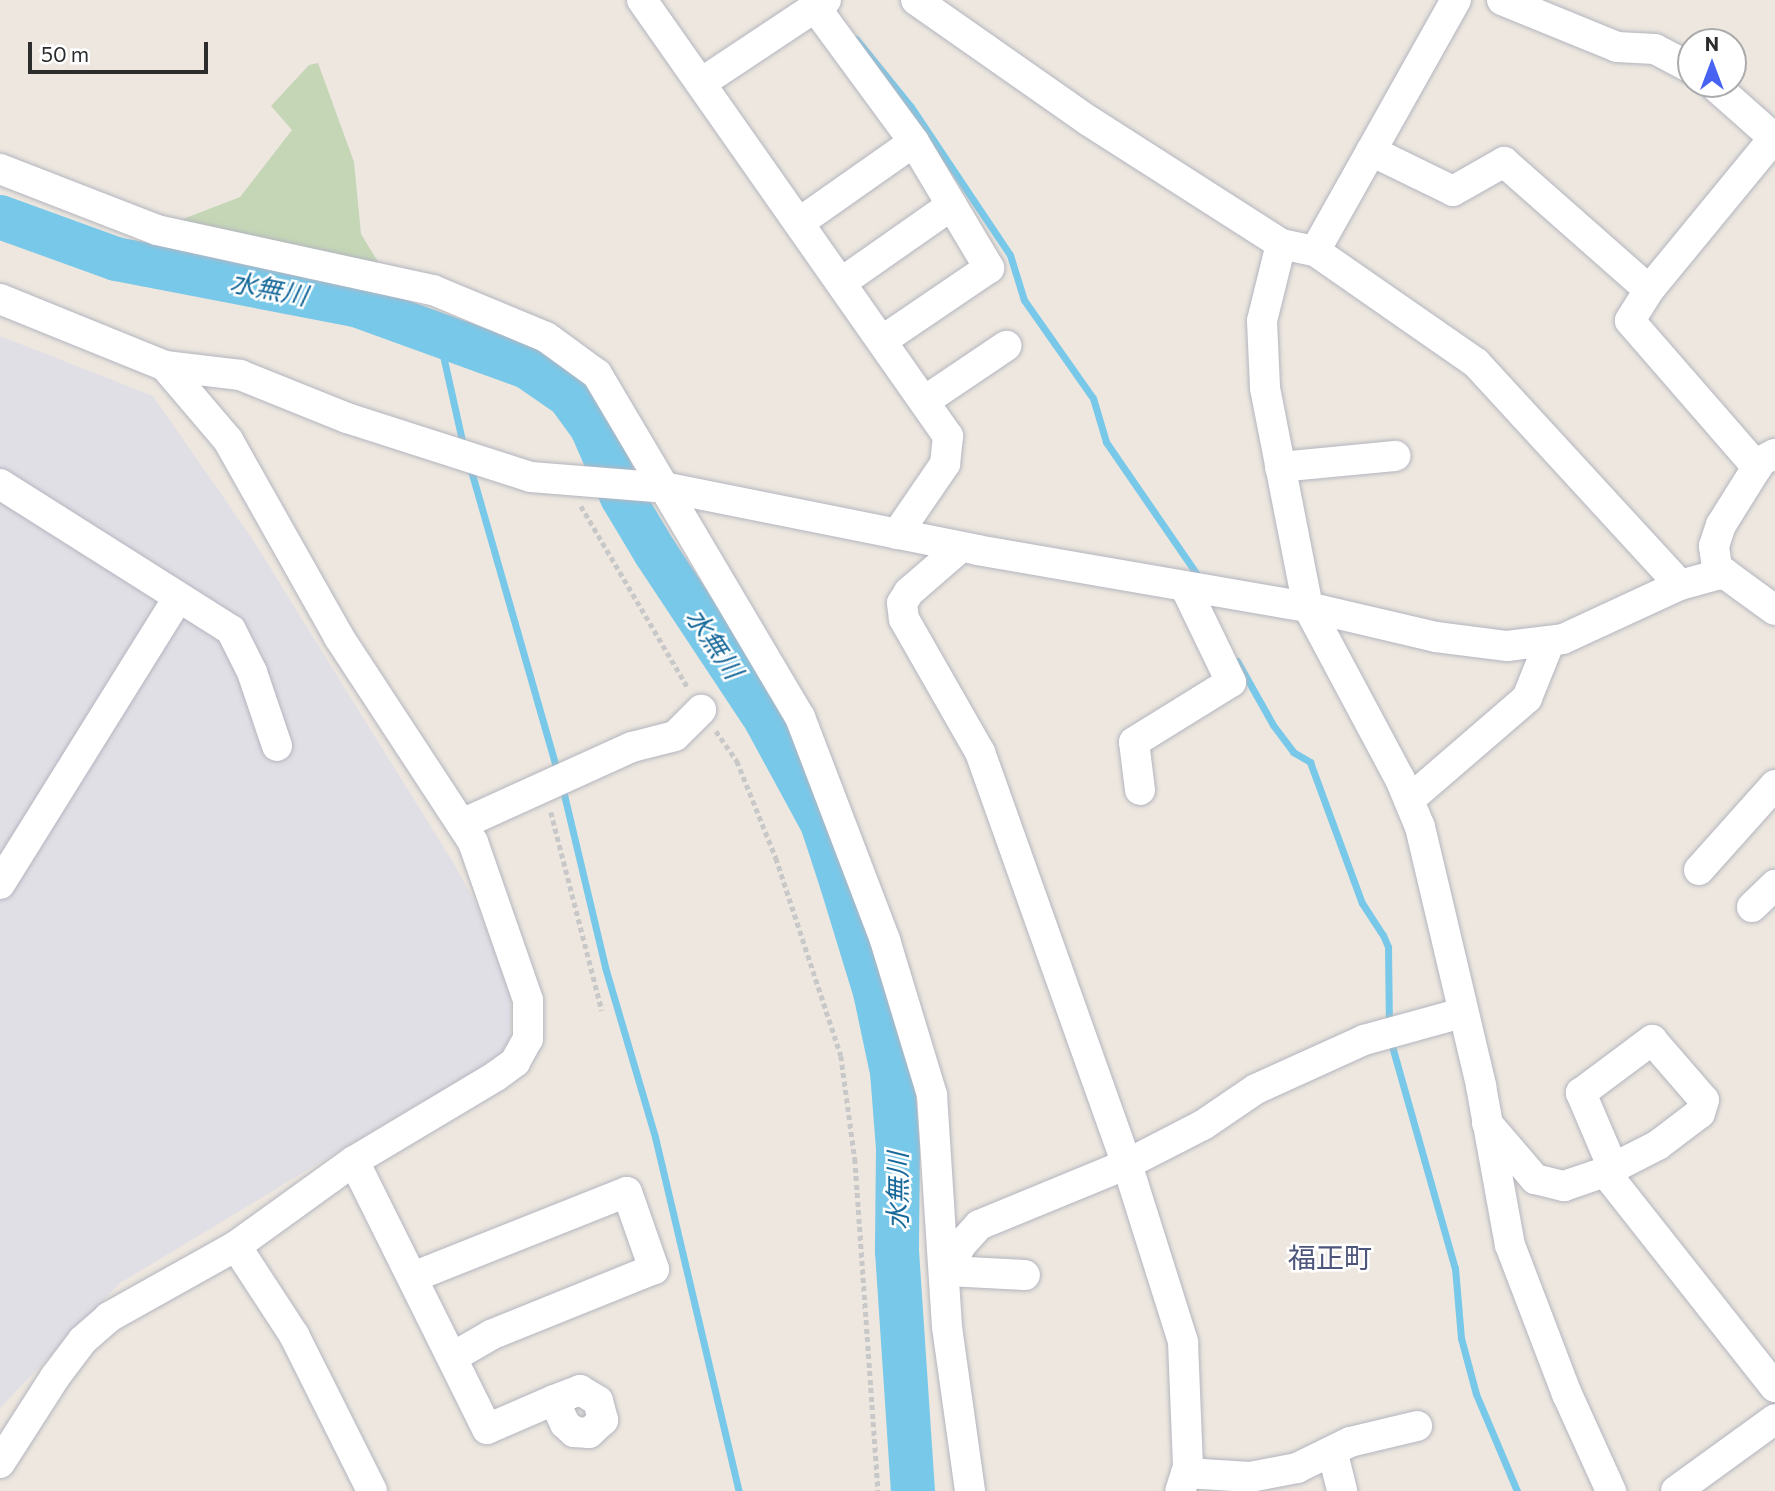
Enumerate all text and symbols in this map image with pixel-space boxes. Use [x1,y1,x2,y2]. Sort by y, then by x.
scale bar [32,28,212,72]
north arrow [1677,28,1747,98]
text: N [1705,32,1719,55]
text: 50 m [41,41,89,66]
water label: 水無川 [228,265,310,311]
water label: 水無川 [680,602,750,684]
water label: 水無川 [881,1152,913,1230]
district label: 福正町 [1288,1240,1372,1274]

